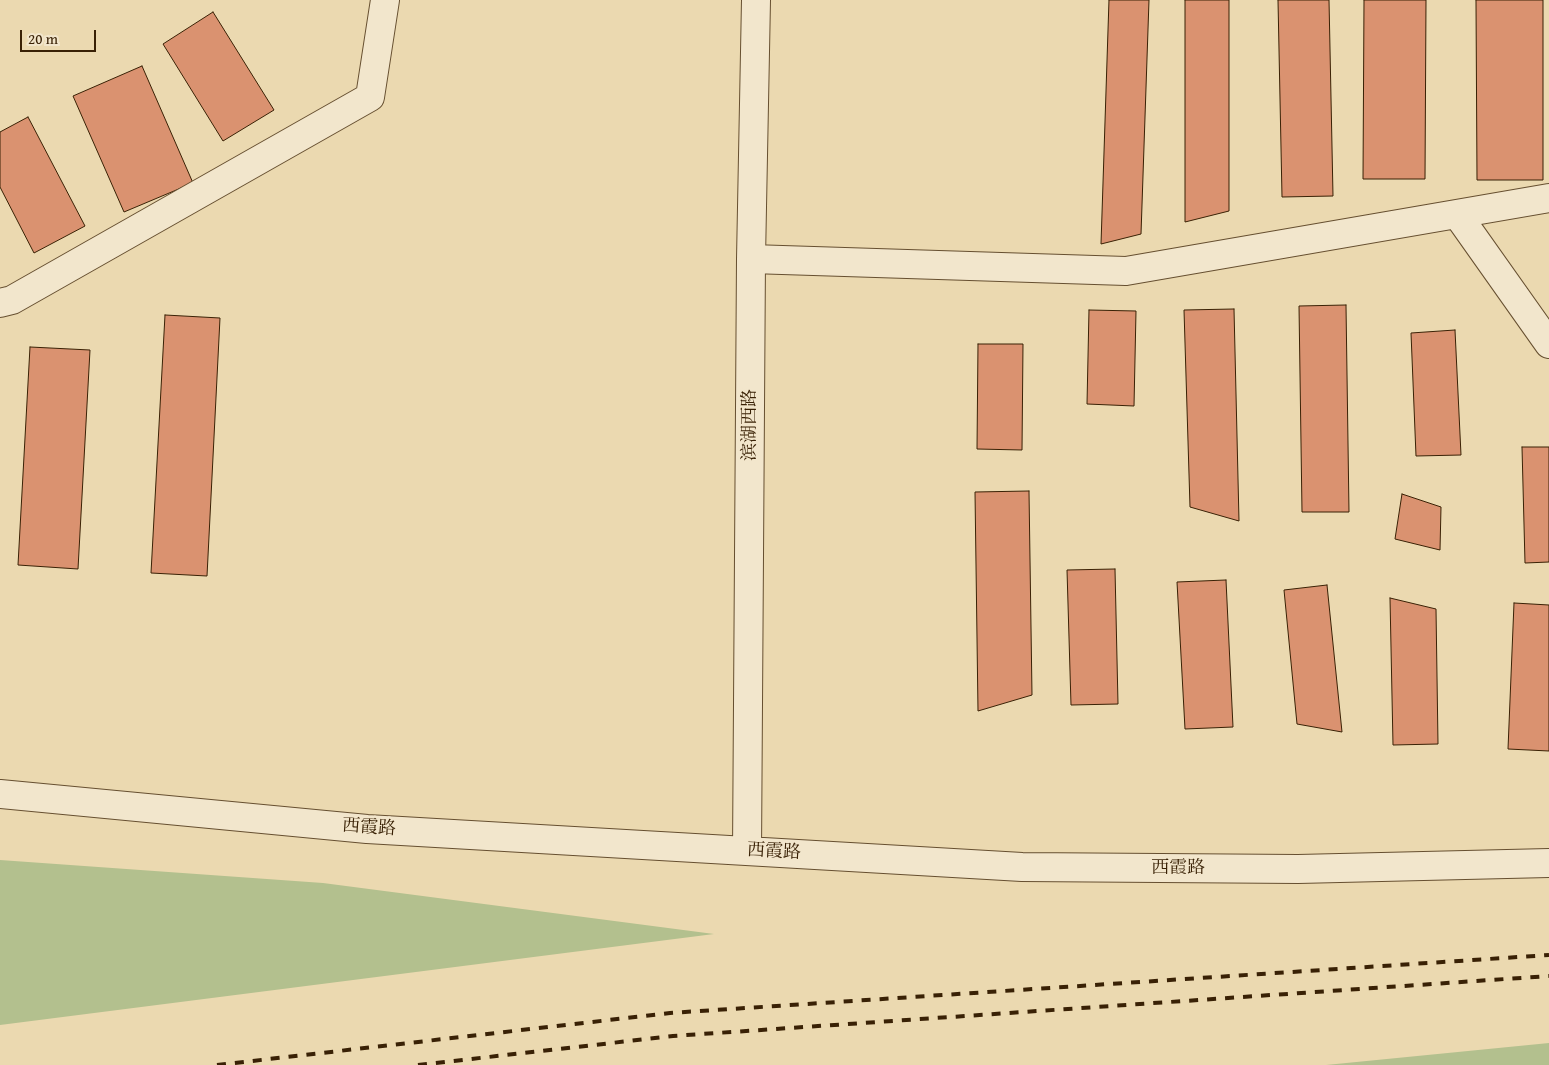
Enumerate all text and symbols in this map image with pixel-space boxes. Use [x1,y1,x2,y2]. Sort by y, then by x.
scale bar [22,20,99,52]
text: 20 m [28,28,58,49]
street label: 滨湖西路 [739,389,761,461]
street label: 西霞路 [341,815,397,841]
street label: 西霞路 [746,840,802,864]
street label: 西霞路 [1151,857,1205,879]

